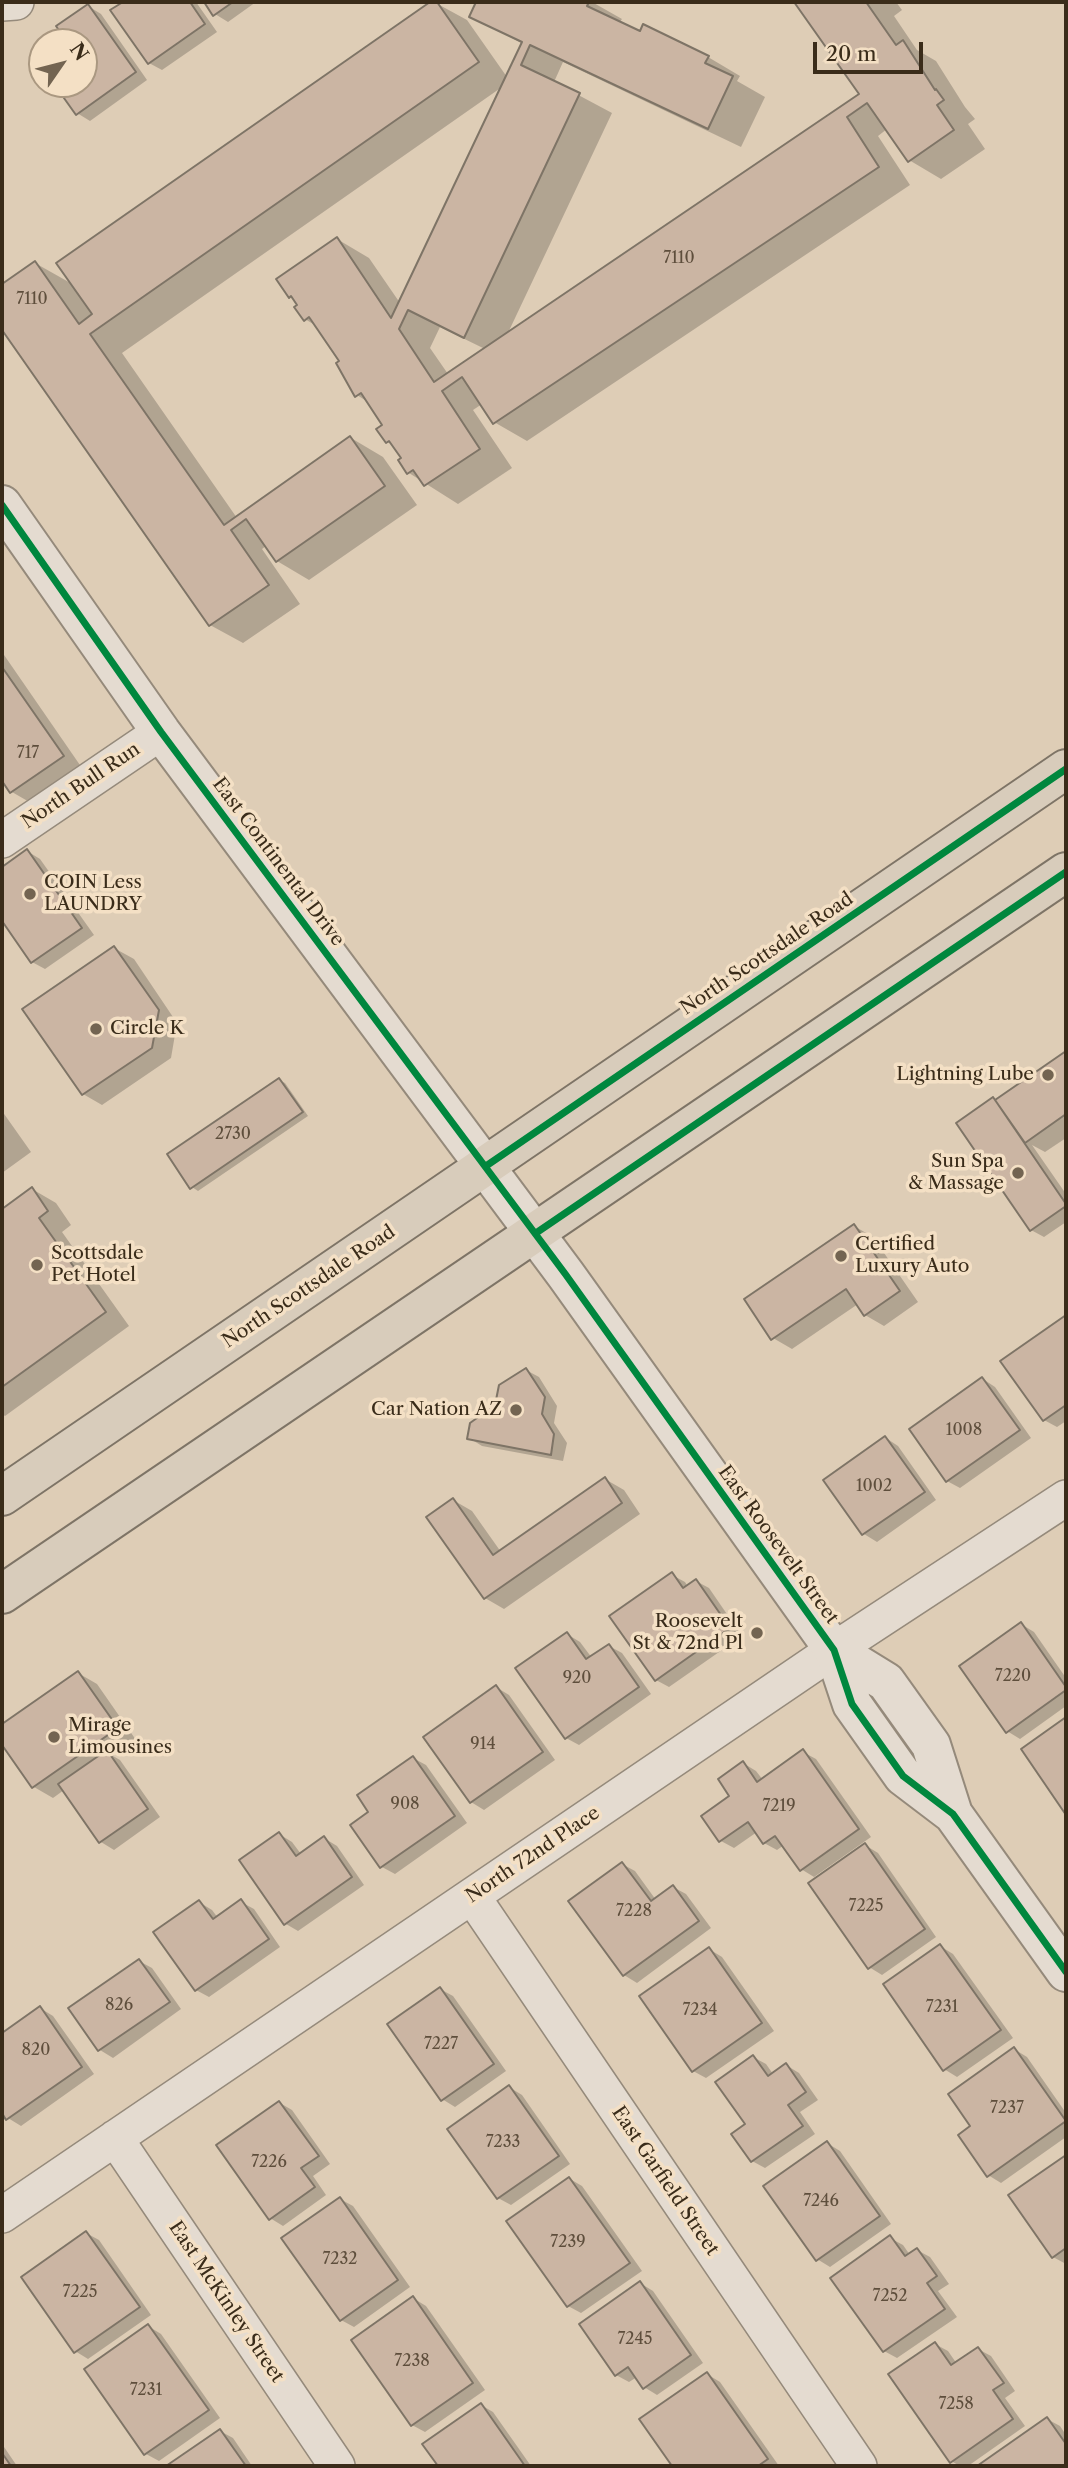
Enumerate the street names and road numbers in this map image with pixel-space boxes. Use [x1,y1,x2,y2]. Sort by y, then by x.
street label: North Bull Run [18,738,144,834]
street label: East Continental Drive [207,773,349,951]
street label: North Scottsdale Road [676,888,858,1020]
street label: North Scottsdale Road [218,1221,400,1353]
street label: East Roosevelt Street [713,1461,843,1629]
street label: North 72nd Place [462,1802,604,1908]
street label: East Garfield Street [607,2102,723,2260]
street label: East McKinley Street [164,2217,288,2387]

